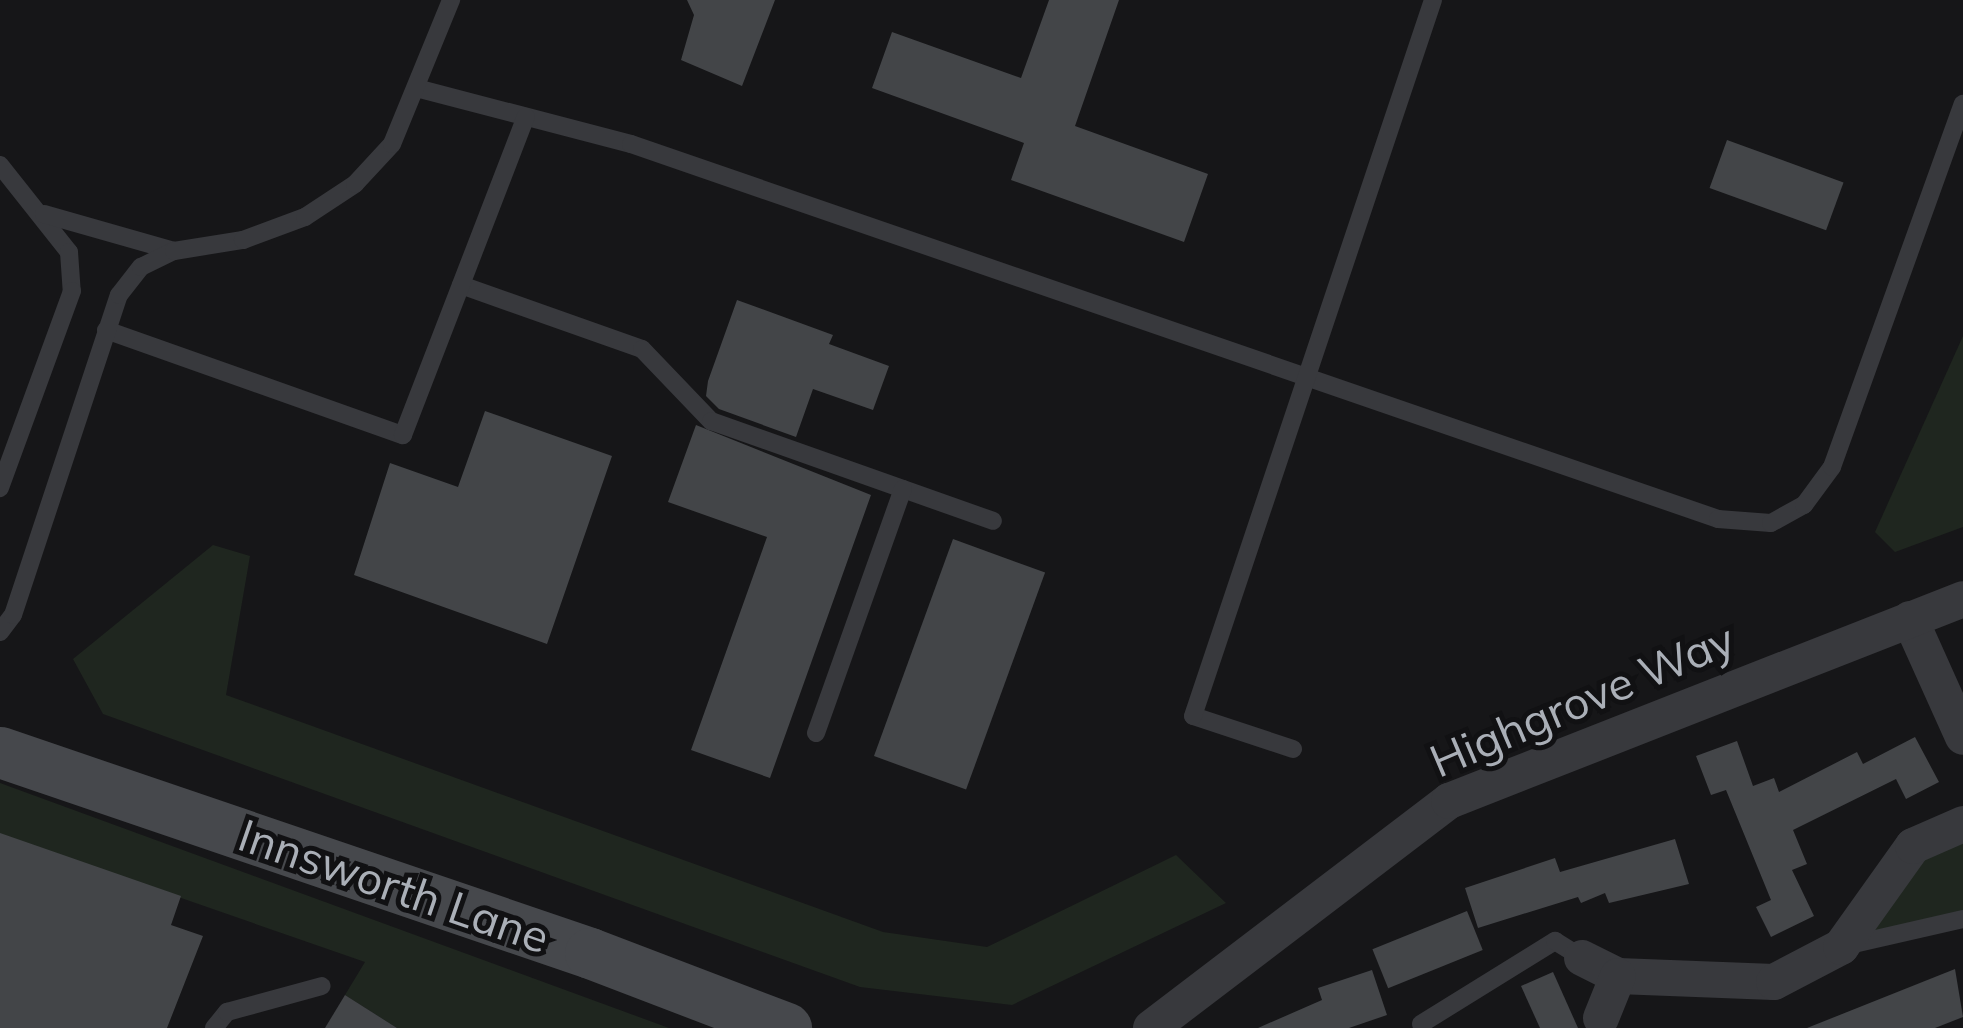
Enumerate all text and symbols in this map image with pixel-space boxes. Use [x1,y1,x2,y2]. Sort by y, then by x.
street label: Highgrove Way [1422,612,1742,788]
street label: Innsworth Lane [232,808,556,964]

